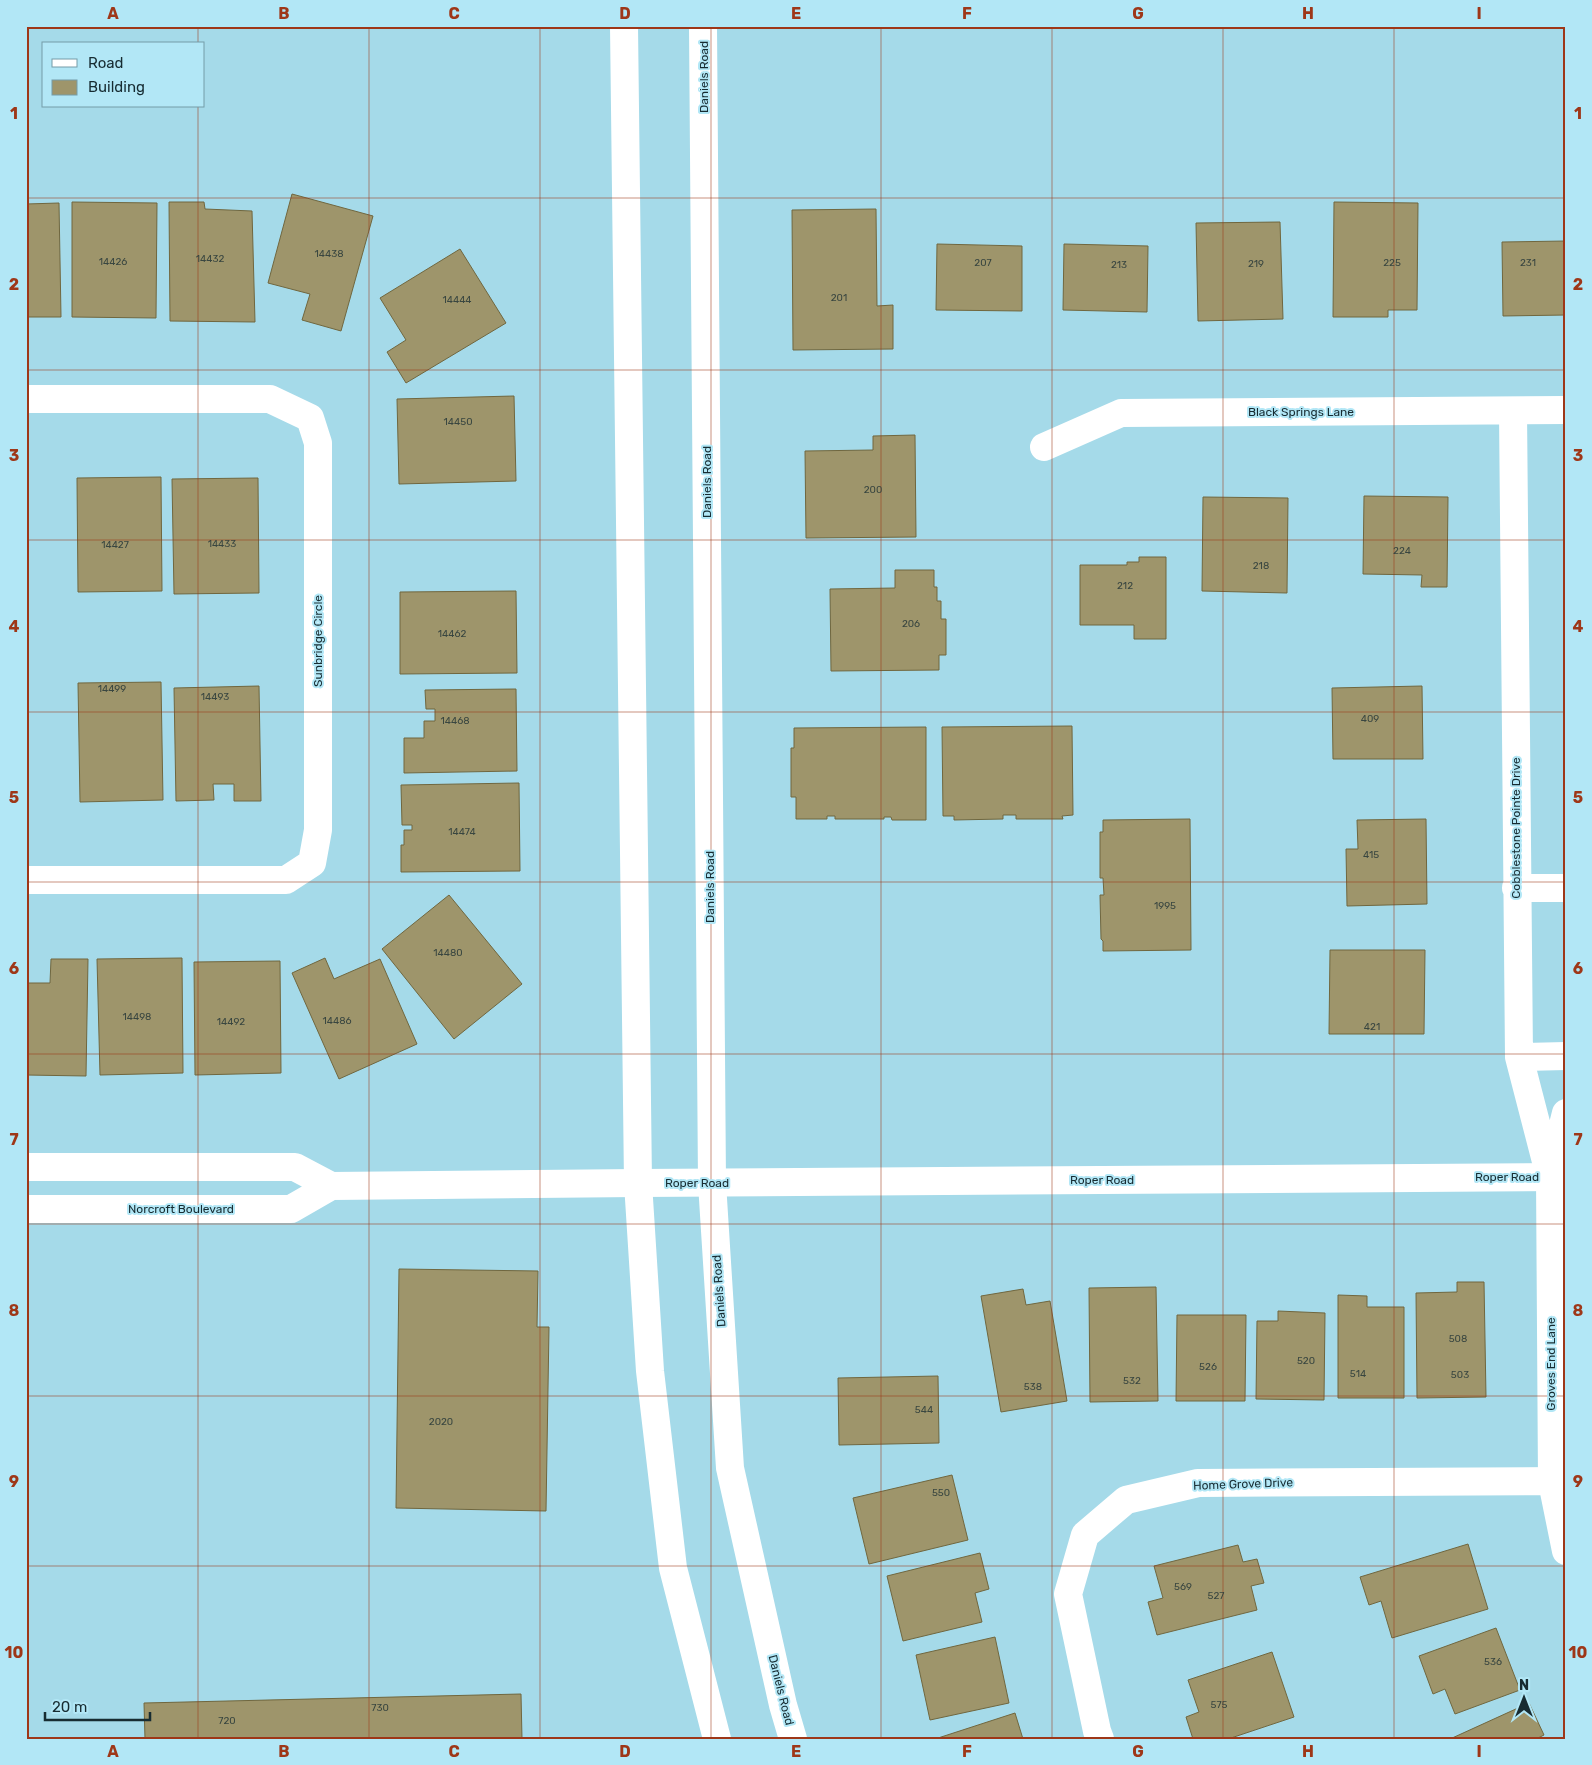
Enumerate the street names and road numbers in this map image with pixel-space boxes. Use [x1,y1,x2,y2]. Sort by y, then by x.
street label: Daniels Road [697,41,711,113]
street label: Black Springs Lane [1248,405,1354,419]
street label: Daniels Road [700,446,714,518]
street label: Sunbridge Circle [311,595,325,687]
street label: Cobblestone Pointe Drive [1509,757,1523,899]
street label: Daniels Road [703,851,717,923]
street label: Roper Road [1475,1170,1539,1184]
street label: Roper Road [1070,1173,1134,1187]
street label: Roper Road [665,1176,729,1190]
street label: Norcroft Boulevard [128,1202,234,1216]
street label: Daniels Road [709,1254,729,1328]
street label: Groves End Lane [1544,1317,1558,1411]
street label: Home Grove Drive [1193,1475,1294,1493]
street label: Daniels Road [765,1653,797,1727]

